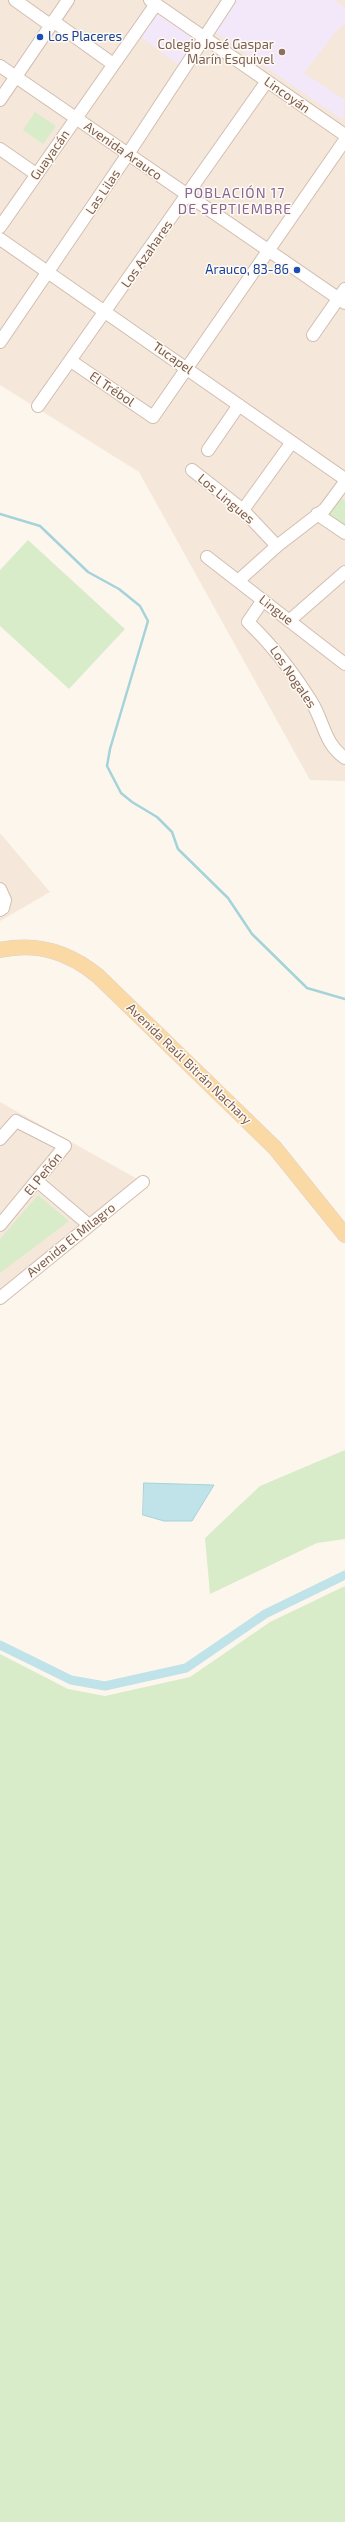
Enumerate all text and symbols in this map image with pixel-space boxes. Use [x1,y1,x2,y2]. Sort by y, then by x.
place label: Los Placeres [48,29,122,45]
marker: Los Placeres [35,32,45,42]
place label: Colegio José Gaspar Marín Esquivel [158,37,274,68]
marker: Colegio José Gaspar Marín Esquivel [277,47,287,57]
street label: Lincoyán [261,74,313,116]
street label: Avenida Arauco [81,118,165,184]
street label: Guayacán [27,127,73,183]
street label: Las Lilas [82,167,124,217]
district label: POBLACIÓN 17 DE SEPTIEMBRE [178,185,292,218]
street label: Los Azahares [118,217,176,291]
place label: Arauco, 83-86 [205,262,289,278]
marker: Arauco, 83-86 [292,265,302,275]
street label: Tucapel [150,339,196,377]
street label: El Trébol [86,368,138,410]
street label: Los Lingues [194,471,258,527]
street label: Lingue [256,592,296,628]
street label: Los Nogales [266,643,320,711]
street label: Avenida Raúl Bitrán Nachary [123,1000,255,1128]
street label: El Peñón [21,1149,65,1199]
street label: Avenida El Milagro [24,1200,118,1280]

